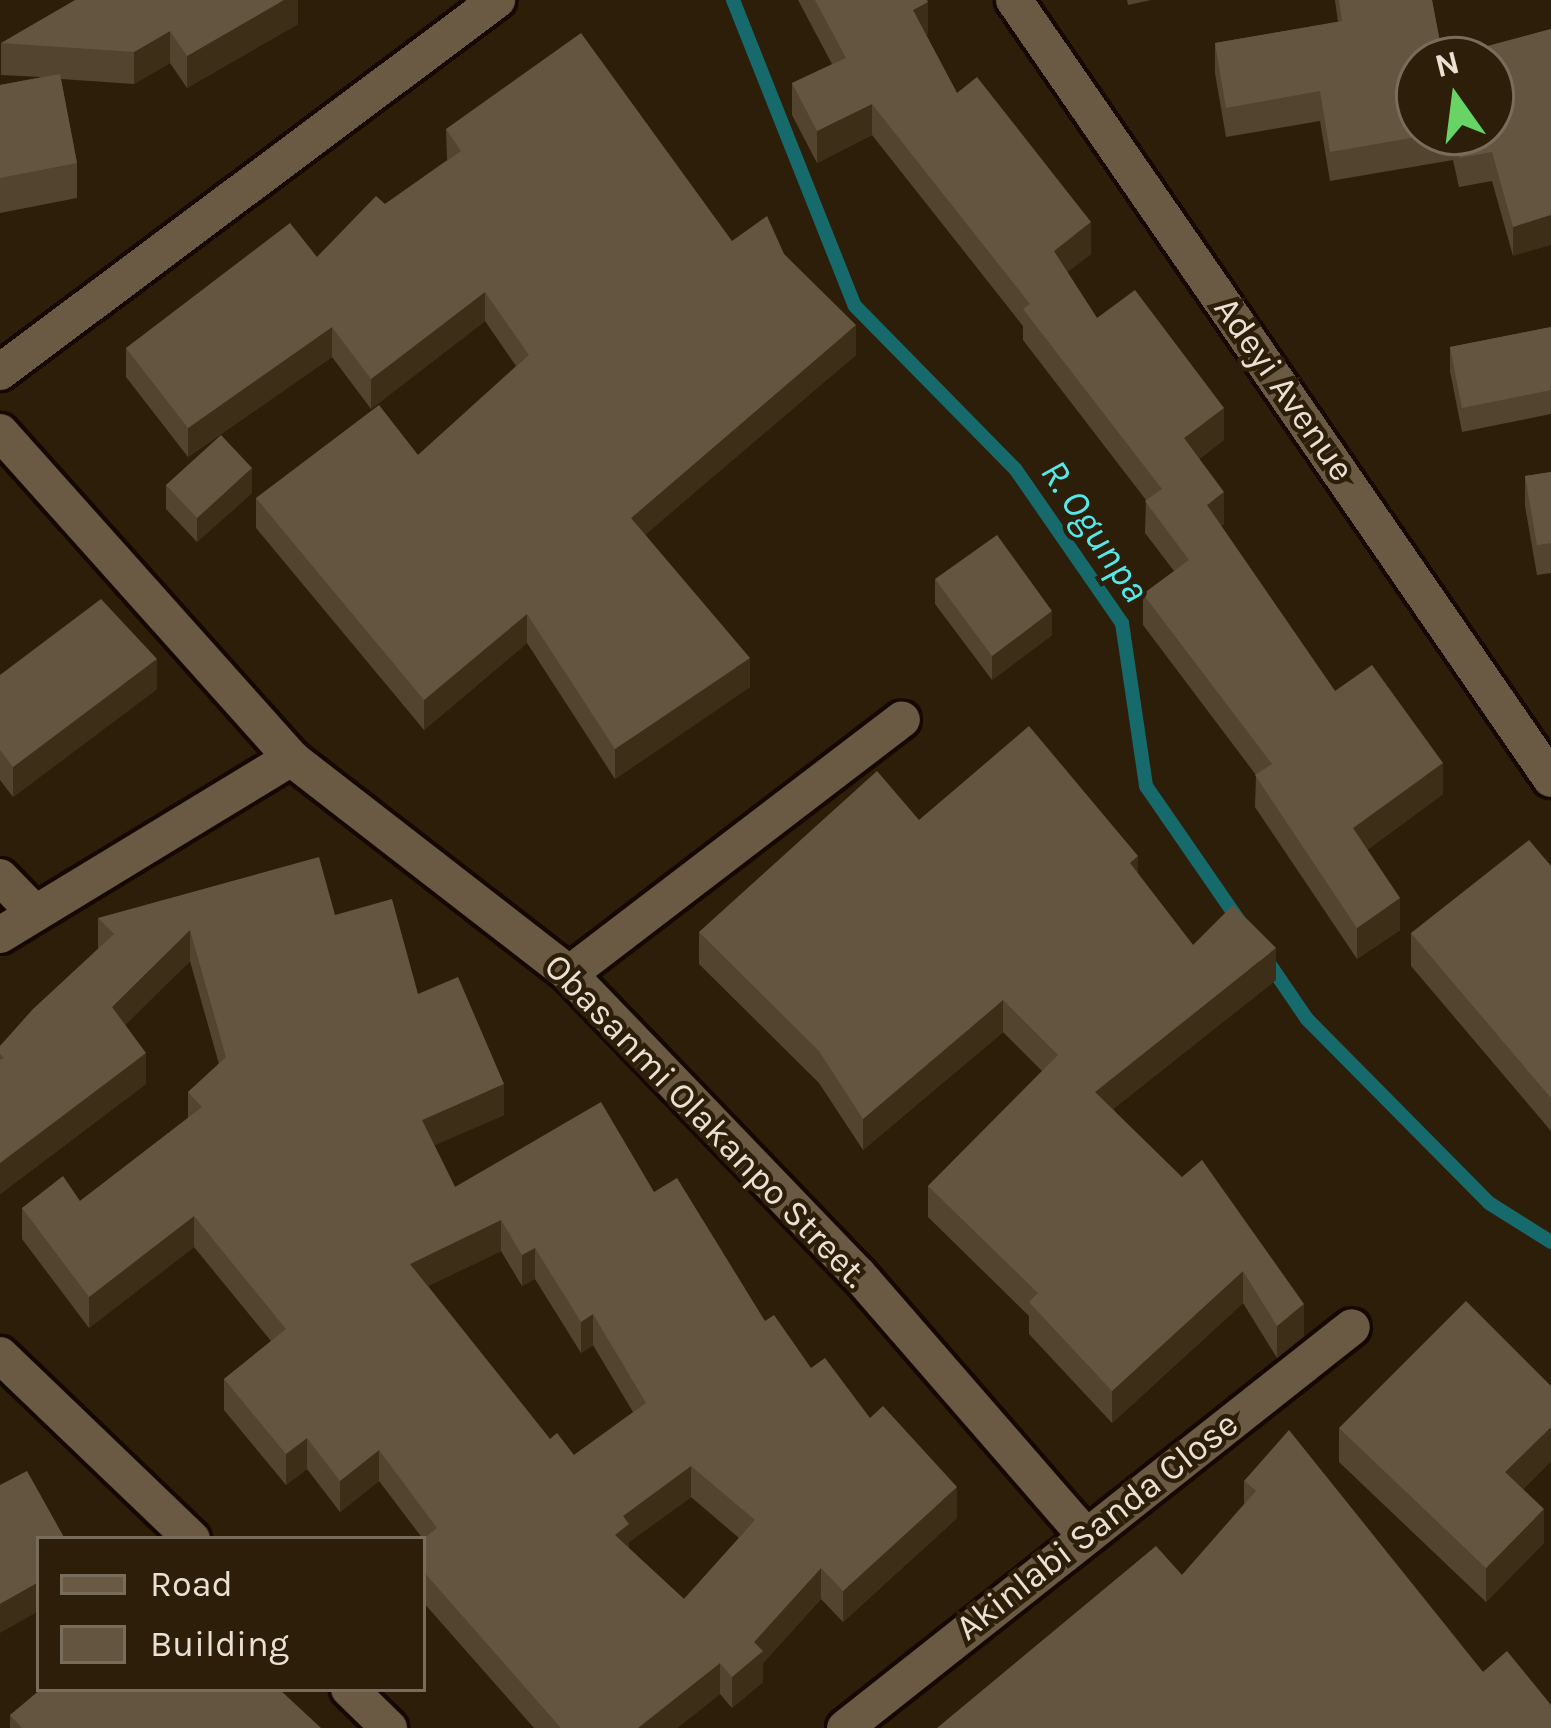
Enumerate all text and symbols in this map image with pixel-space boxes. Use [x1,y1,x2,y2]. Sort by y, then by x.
north arrow [1395,36,1515,156]
text: N [1431,43,1463,85]
street label: Adeyi Avenue [1205,289,1363,489]
water label: R. Ogunpa [1030,451,1160,611]
street label: Obasanmi Olakanpo Street. [535,945,877,1297]
street label: Akinlabi Sanda Close [947,1402,1247,1650]
legend [36,1536,426,1692]
text: Road [150,1563,233,1605]
text: Building [150,1623,289,1665]

